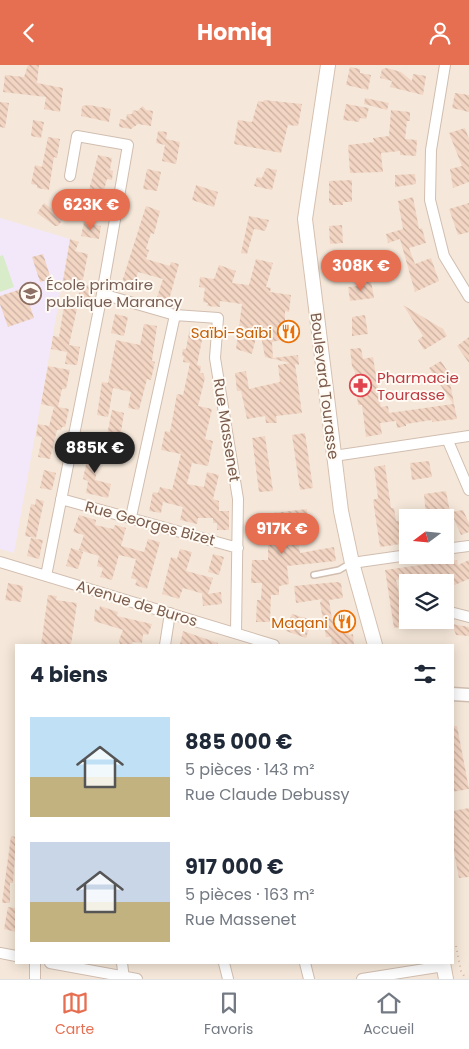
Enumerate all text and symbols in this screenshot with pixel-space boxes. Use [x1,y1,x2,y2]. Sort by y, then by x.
text: Homiq [197,17,272,48]
icon: back [15,19,43,47]
icon: person [426,19,454,47]
pin: 623K € [50,189,132,231]
text: 623K € [63,193,119,216]
pin: 308K € [320,249,402,292]
text: 308K € [332,254,390,277]
place label: École primaire publique Marancy [46,274,183,312]
school or university icon: École primaire publique Marancy [18,281,42,305]
street label: Boulevard Tourasse [306,311,344,461]
restaurant icon: Saïbi-Saïbi [276,320,300,344]
place label: Saïbi-Saïbi [191,322,272,343]
place label: Pharmacie Tourasse [377,367,459,405]
pharmacy icon: Pharmacie Tourasse [349,374,373,398]
street label: Rue Massenet [208,377,246,483]
pin: 885K € [54,431,136,474]
text: 885K € [66,436,124,459]
street label: Rue Georges Bizet [83,496,217,550]
north arrow [399,509,454,564]
map controls [399,509,454,629]
pin: 917K € [241,513,323,555]
text: 917K € [256,517,308,540]
button: layers [399,574,454,629]
street label: Avenue de Buros [74,575,200,631]
restaurant icon: Maqani [332,610,356,634]
place label: Maqani [271,612,328,633]
text: 4 biens [30,660,108,689]
icon: filters [411,660,439,688]
text: 885 000 € [185,727,293,756]
icon: home [70,737,130,797]
text: 5 pièces · 143 m² [185,758,315,781]
text: Rue Claude Debussy [185,783,350,806]
text: 917 000 € [185,852,284,881]
icon: home [70,862,130,922]
text: 5 pièces · 163 m² [185,883,315,906]
text: Rue Massenet [185,908,296,931]
tab: Carte [55,989,94,1040]
tab: Favoris [204,989,253,1040]
tab: Accueil [363,989,414,1040]

